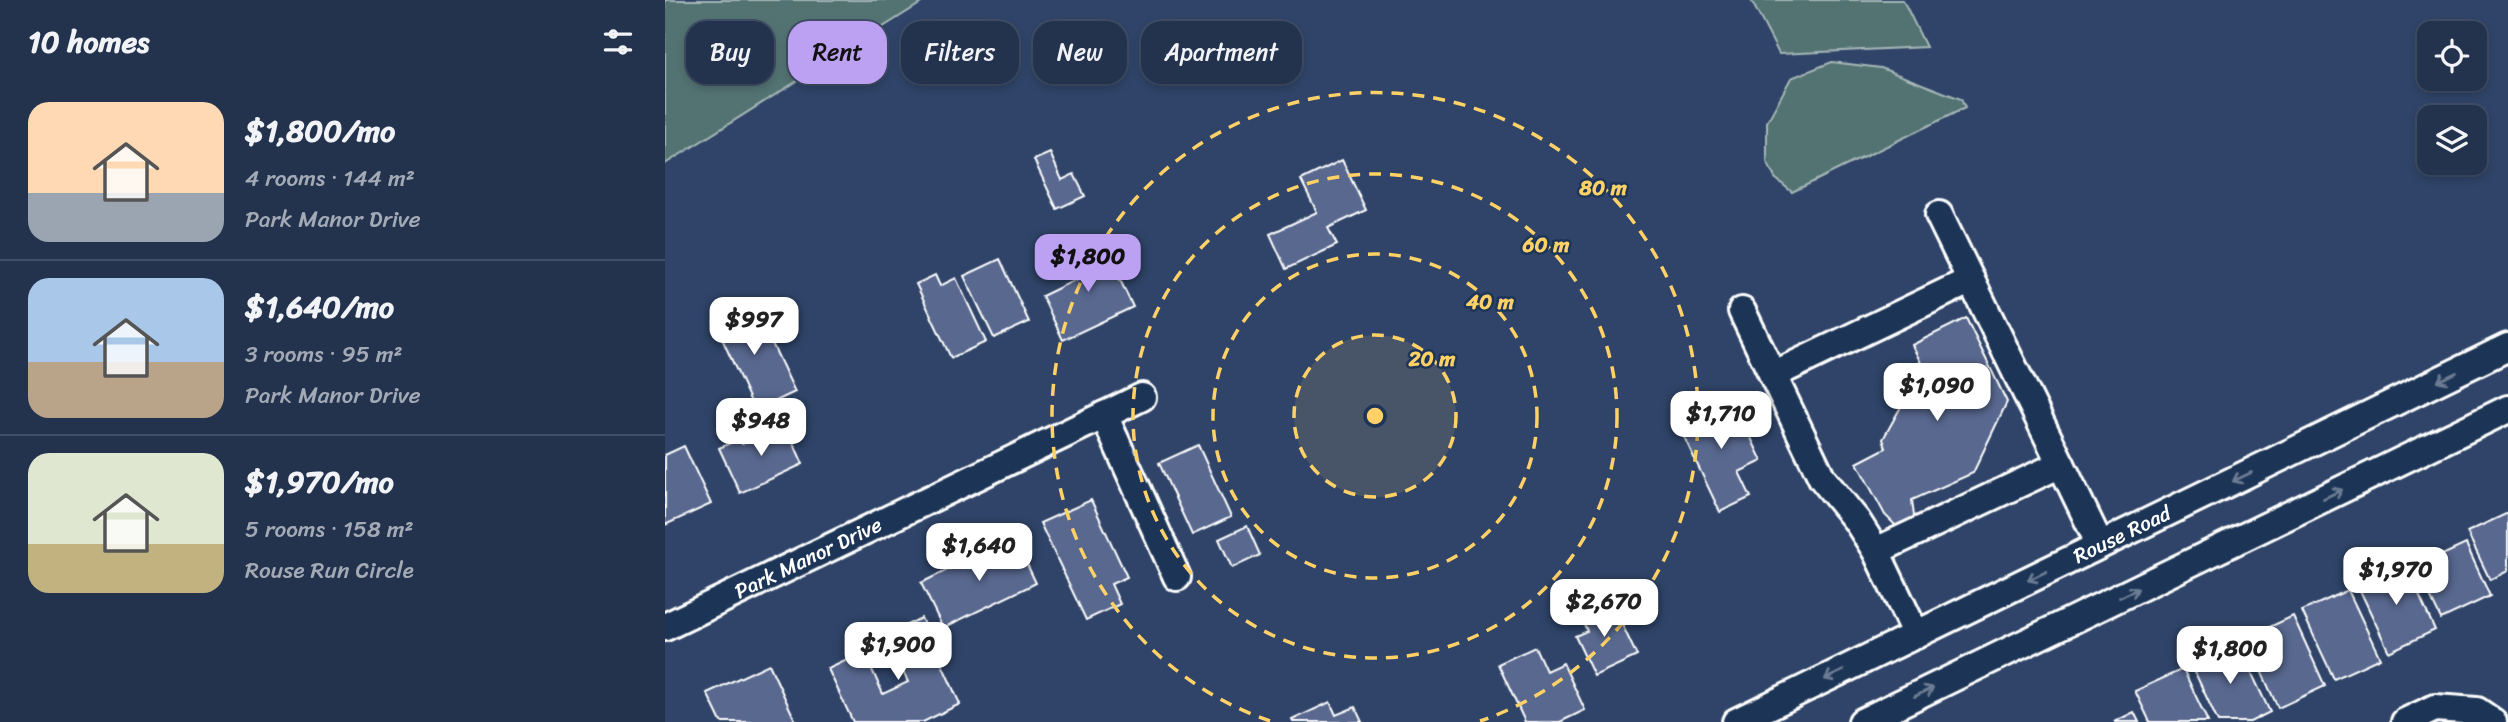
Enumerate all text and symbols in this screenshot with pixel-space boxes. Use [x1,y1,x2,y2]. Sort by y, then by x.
text: 10 homes [28,15,149,69]
chip: Buy [686,21,774,84]
chip: Rent [788,21,887,84]
chip: Filters [901,21,1019,84]
chip: New [1033,21,1127,84]
chip: Apartment [1141,21,1302,84]
map controls [2417,21,2487,175]
button: locate [2417,21,2487,91]
icon: filters [599,23,637,61]
text: $1,800/mo [245,104,395,158]
button: layers [2417,105,2487,175]
icon: home [84,130,168,214]
text: 4 rooms · 144 m² [245,158,415,199]
text: 80 m [1578,169,1628,207]
text: Park Manor Drive [245,199,421,240]
text: 60 m [1522,226,1570,264]
pin: $1,800 [1031,234,1145,294]
text: $1,800 [1051,236,1125,277]
text: $1,640/mo [245,280,394,334]
text: 40 m [1465,283,1515,321]
pin: $997 [713,298,795,357]
text: $997 [726,299,782,340]
icon: home [84,306,168,390]
text: 3 rooms · 95 m² [245,334,402,375]
text: 20 m [1408,340,1456,378]
pin: $1,090 [1880,364,1994,423]
text: $1,090 [1900,365,1974,406]
one-way arrow [2437,371,2458,385]
text: Park Manor Drive [245,375,421,416]
pin: $1,710 [1664,392,1778,451]
text: $1,710 [1686,393,1756,434]
pin: $948 [720,398,802,458]
text: $948 [732,400,790,441]
centre of rings [1363,404,1387,428]
text: $1,970/mo [245,455,394,509]
one-way arrow [2232,470,2253,484]
icon: home [84,481,168,565]
one-way arrow [2322,487,2343,500]
street label: Rouse Road [2066,494,2179,575]
street label: Park Manor Drive [728,506,889,610]
text: 5 rooms · 158 m² [245,509,414,550]
pin: $1,640 [922,524,1036,583]
text: $1,640 [942,525,1016,566]
pin: $1,970 [2339,548,2453,607]
text: $1,970 [2359,549,2433,590]
text: Rouse Run Circle [245,550,414,591]
one-way arrow [2027,570,2048,583]
pin: $2,670 [1547,580,1661,639]
text: $2,670 [1566,581,1642,622]
one-way arrow [2117,586,2139,599]
pin: $1,900 [841,622,955,682]
text: $1,900 [861,624,935,665]
pin: $1,800 [2173,626,2287,686]
text: $1,800 [2193,628,2267,669]
one-way arrow [1823,669,1844,682]
one-way arrow [1913,685,1934,699]

